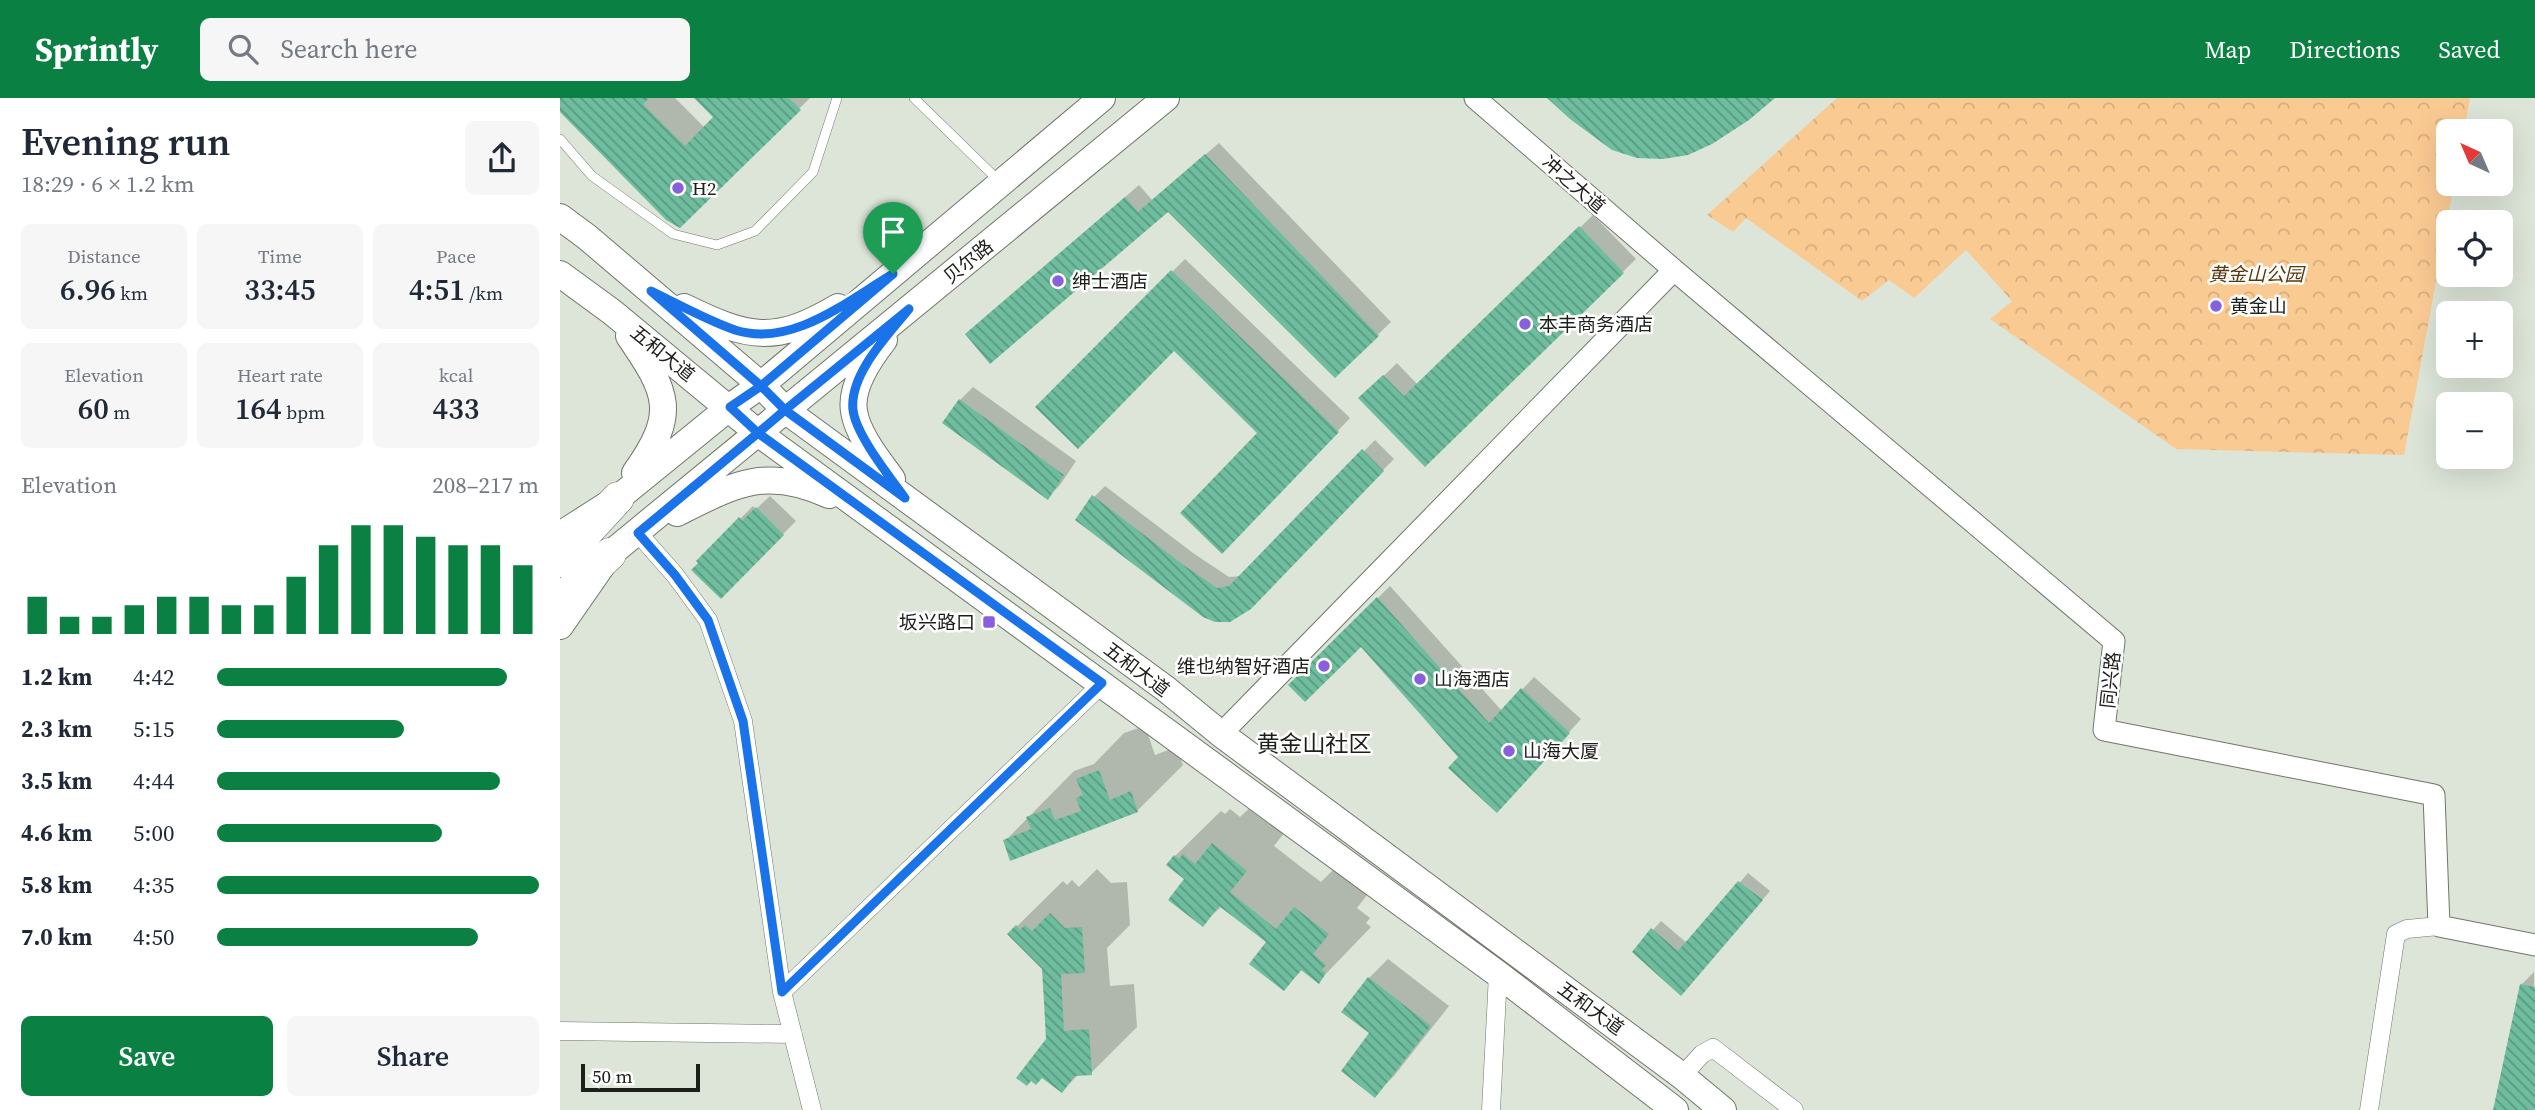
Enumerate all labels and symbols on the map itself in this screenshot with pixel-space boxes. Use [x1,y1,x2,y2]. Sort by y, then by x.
north arrow [2436,119,2513,196]
street label: 冲之大道 [1537,149,1611,219]
place label: H2 [692,175,716,201]
marker: H2 [670,180,686,196]
pin [863,202,923,274]
street label: 贝尔路 [938,233,998,289]
park label: 黄金山公园 [2208,261,2306,287]
place label: 绅士酒店 [1072,268,1148,294]
marker: 绅士酒店 [1050,273,1066,289]
place label: 黄金山 [2230,293,2287,319]
marker: 黄金山 [2208,298,2224,314]
place label: 本丰商务酒店 [1539,311,1653,337]
marker: 本丰商务酒店 [1517,316,1533,332]
street label: 五和大道 [625,319,701,387]
place label: 坂兴路口 [899,609,975,635]
marker: 坂兴路口 [981,614,997,630]
street label: 五和大道 [1099,636,1175,702]
street label: 同兴路 [2094,650,2126,710]
place label: 维也纳智好酒店 [1177,653,1310,679]
marker: 维也纳智好酒店 [1316,658,1332,674]
place label: 山海酒店 [1434,666,1510,692]
marker: 山海酒店 [1412,671,1428,687]
district label: 黄金山社区 [1257,728,1372,760]
place label: 山海大厦 [1523,738,1599,764]
marker: 山海大厦 [1501,743,1517,759]
street label: 五和大道 [1553,975,1629,1041]
scale bar [581,1061,700,1093]

